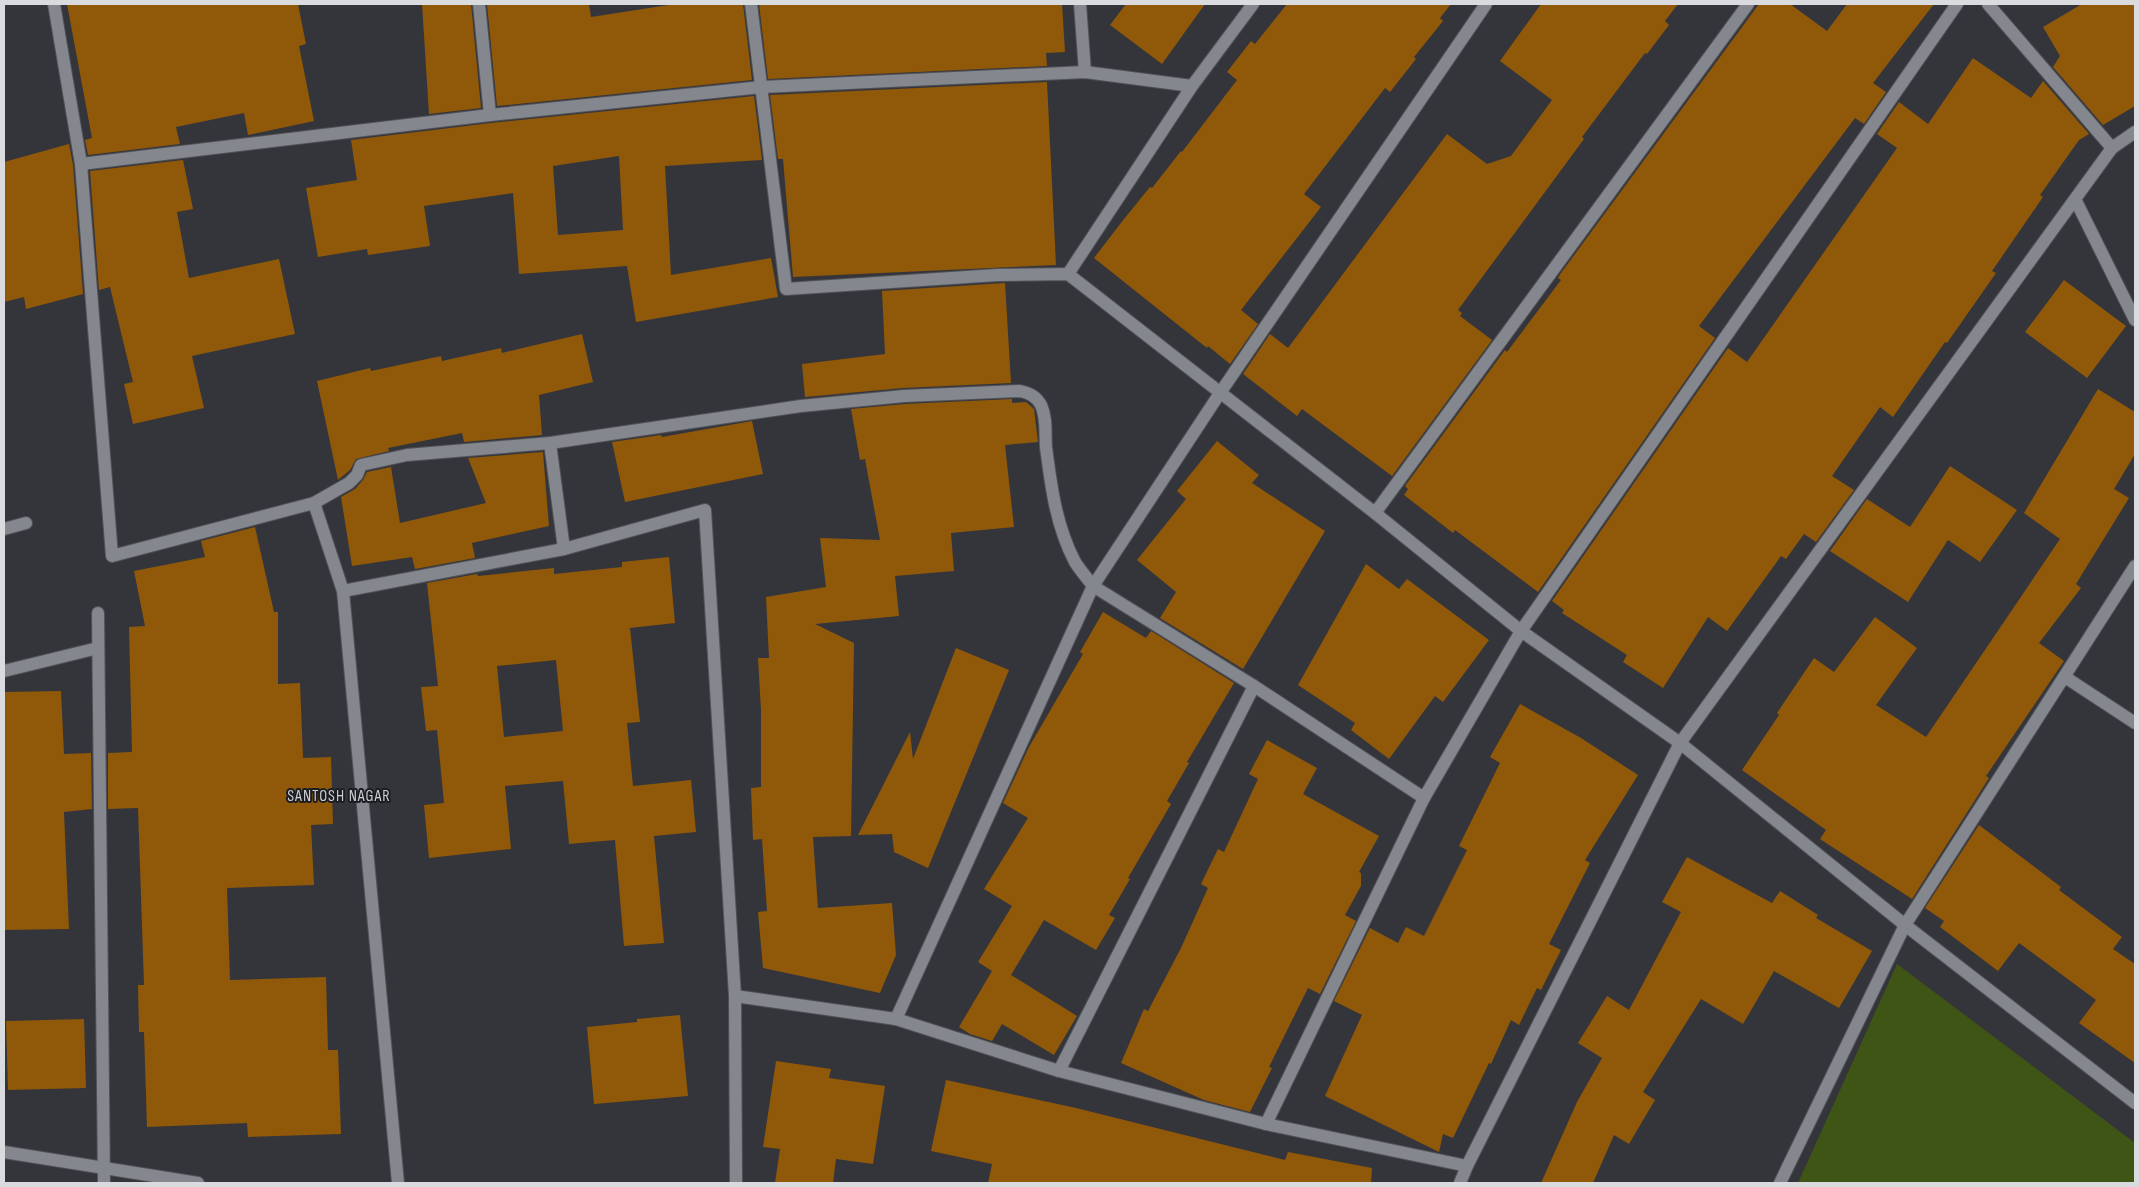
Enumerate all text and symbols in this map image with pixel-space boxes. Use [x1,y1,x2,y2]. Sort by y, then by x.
district label: SANTOSH NAGAR [287,787,391,806]

